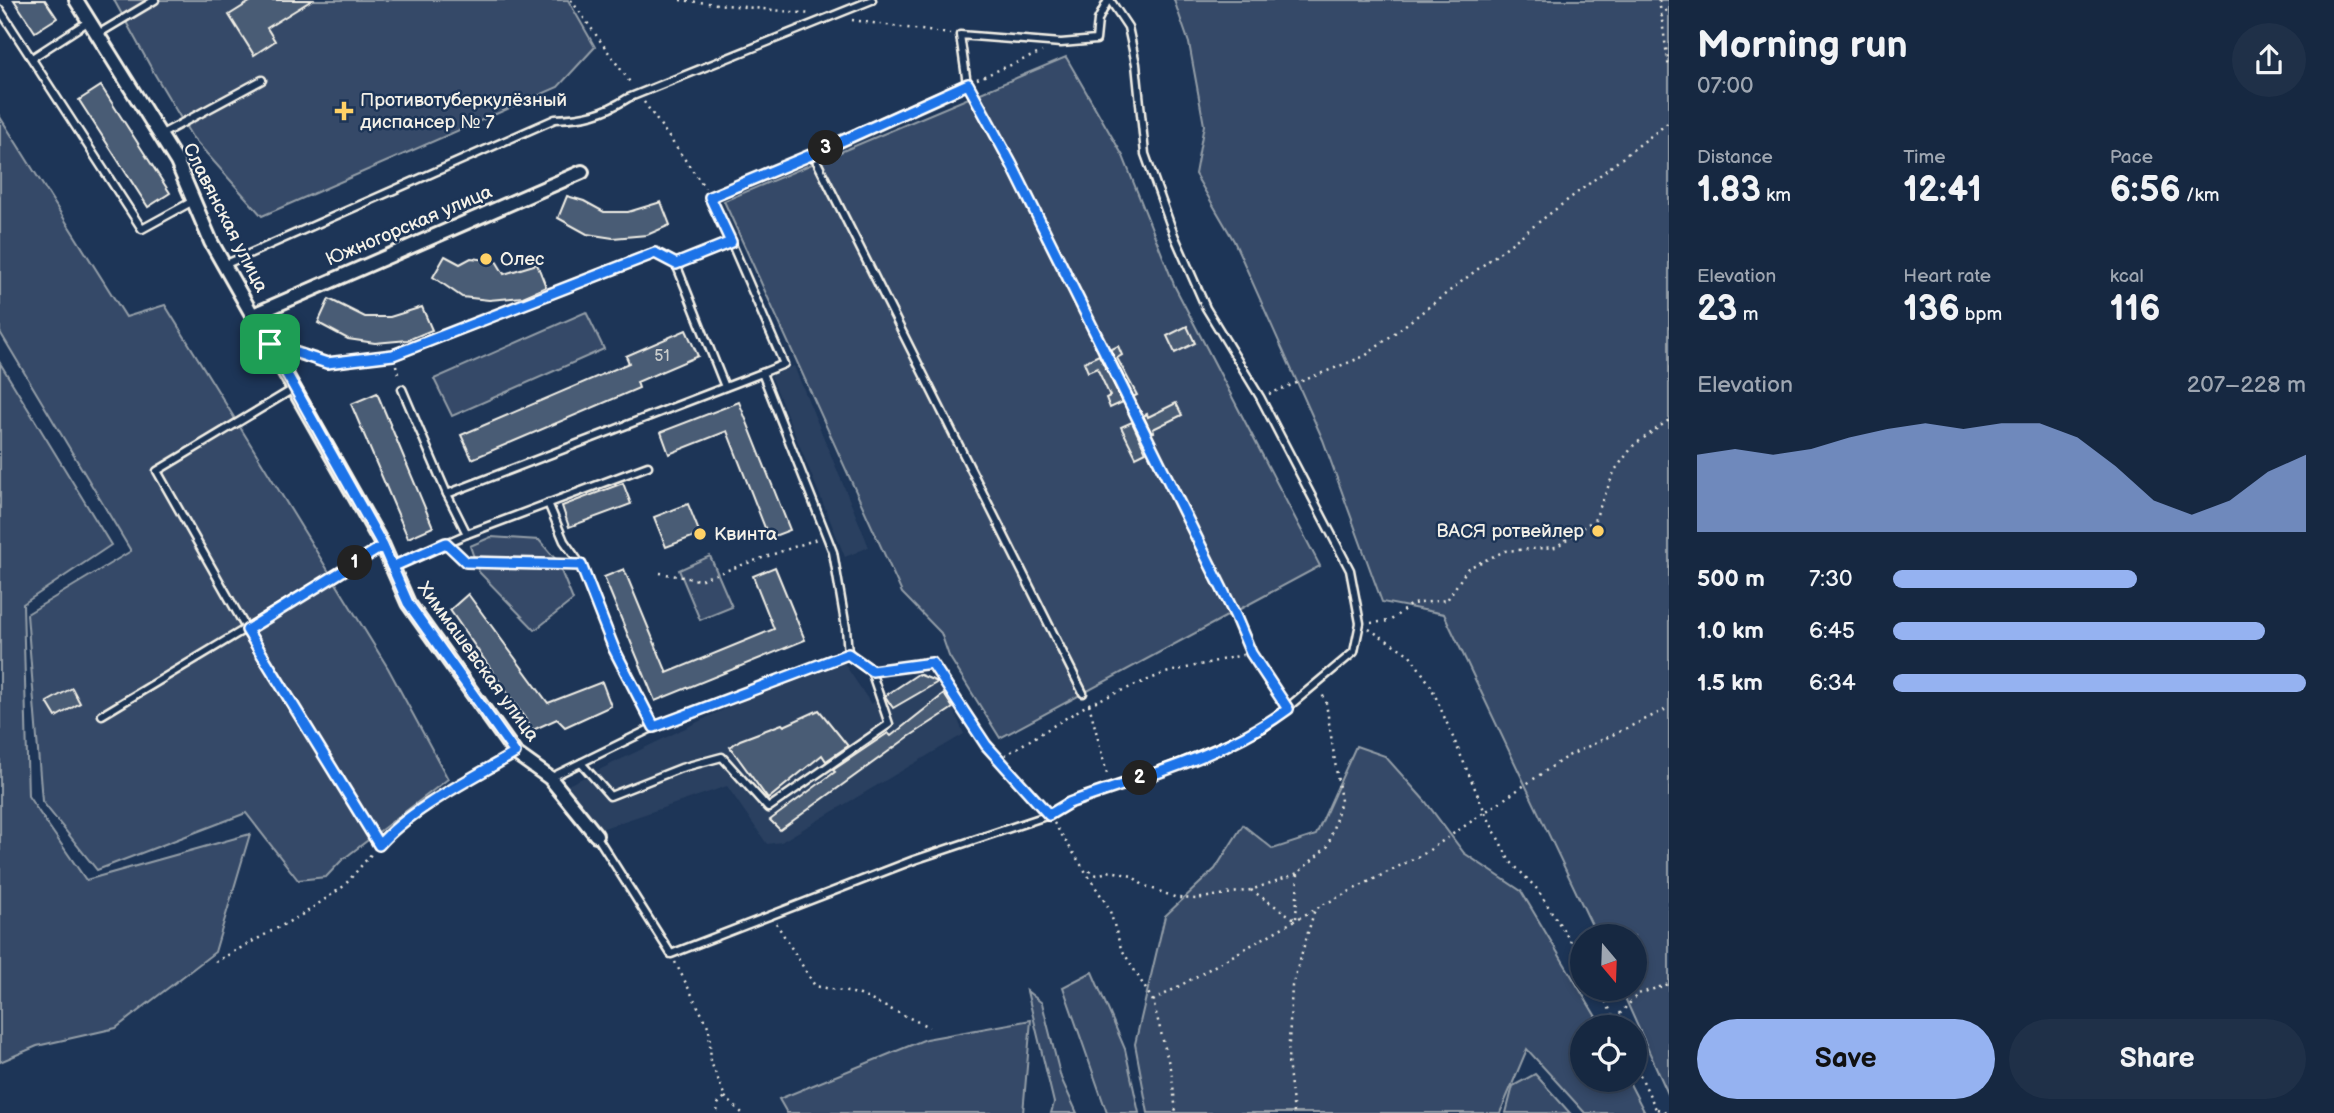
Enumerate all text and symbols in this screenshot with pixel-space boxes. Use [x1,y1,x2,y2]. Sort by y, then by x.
text: Morning run [1697,23,1908,68]
button: share [2232,23,2306,97]
text: 07:00 [1697,72,1754,100]
place label: Противотуберкулёзный диспансер № 7 [360,89,567,134]
marker: Противотуберкулёзный диспансер № 7 [334,101,354,121]
pin: 3 [808,130,844,166]
text: 3 [820,136,831,159]
street label: Славянская улица [177,139,273,297]
text: Distance [1697,146,1773,169]
text: Time [1903,146,1945,169]
text: Pace [2110,146,2153,169]
text: 1.83 [1697,169,1761,212]
text: 12:41 [1903,169,1982,212]
text: 6:56 [2110,169,2181,212]
street label: Южногорская улица [322,180,496,272]
text: km [1761,184,1791,207]
text: /km [2181,184,2219,207]
place label: Олес [500,248,545,271]
marker: Олес [478,251,494,267]
text: Elevation [1697,265,1776,288]
text: Heart rate [1903,265,1991,288]
text: kcal [2110,265,2144,288]
text: 23 [1697,288,1738,331]
text: 136 [1903,288,1960,331]
text: 116 [2110,288,2160,331]
text: m [1738,303,1758,326]
text: bpm [1960,303,2002,326]
pin [240,314,300,374]
icon: arrive [251,325,289,363]
house number: 51 [654,347,670,366]
text: Elevation [1697,371,1793,399]
text: 207–228 m [2187,371,2306,399]
place label: ВАСЯ ротвейлер [1437,520,1584,543]
place label: Квинта [714,523,777,546]
marker: ВАСЯ ротвейлер [1590,523,1606,539]
marker: Квинта [692,526,708,542]
pin: 1 [338,546,372,580]
text: 1 [351,551,359,574]
text: 500 m [1697,565,1765,593]
text: 7:30 [1809,565,1853,593]
street label: Химмашевская улица [412,578,544,746]
text: 1.0 km [1697,617,1764,645]
text: 6:45 [1809,617,1855,645]
text: 1.5 km [1697,669,1763,697]
text: 6:34 [1809,669,1856,697]
pin: 2 [1122,760,1158,796]
text: 2 [1134,766,1145,789]
north arrow [1570,924,1647,1001]
map controls [1570,924,1647,1092]
button: locate [1570,1015,1647,1092]
button: Save [1697,1019,1995,1099]
button: Share [2009,1019,2306,1099]

